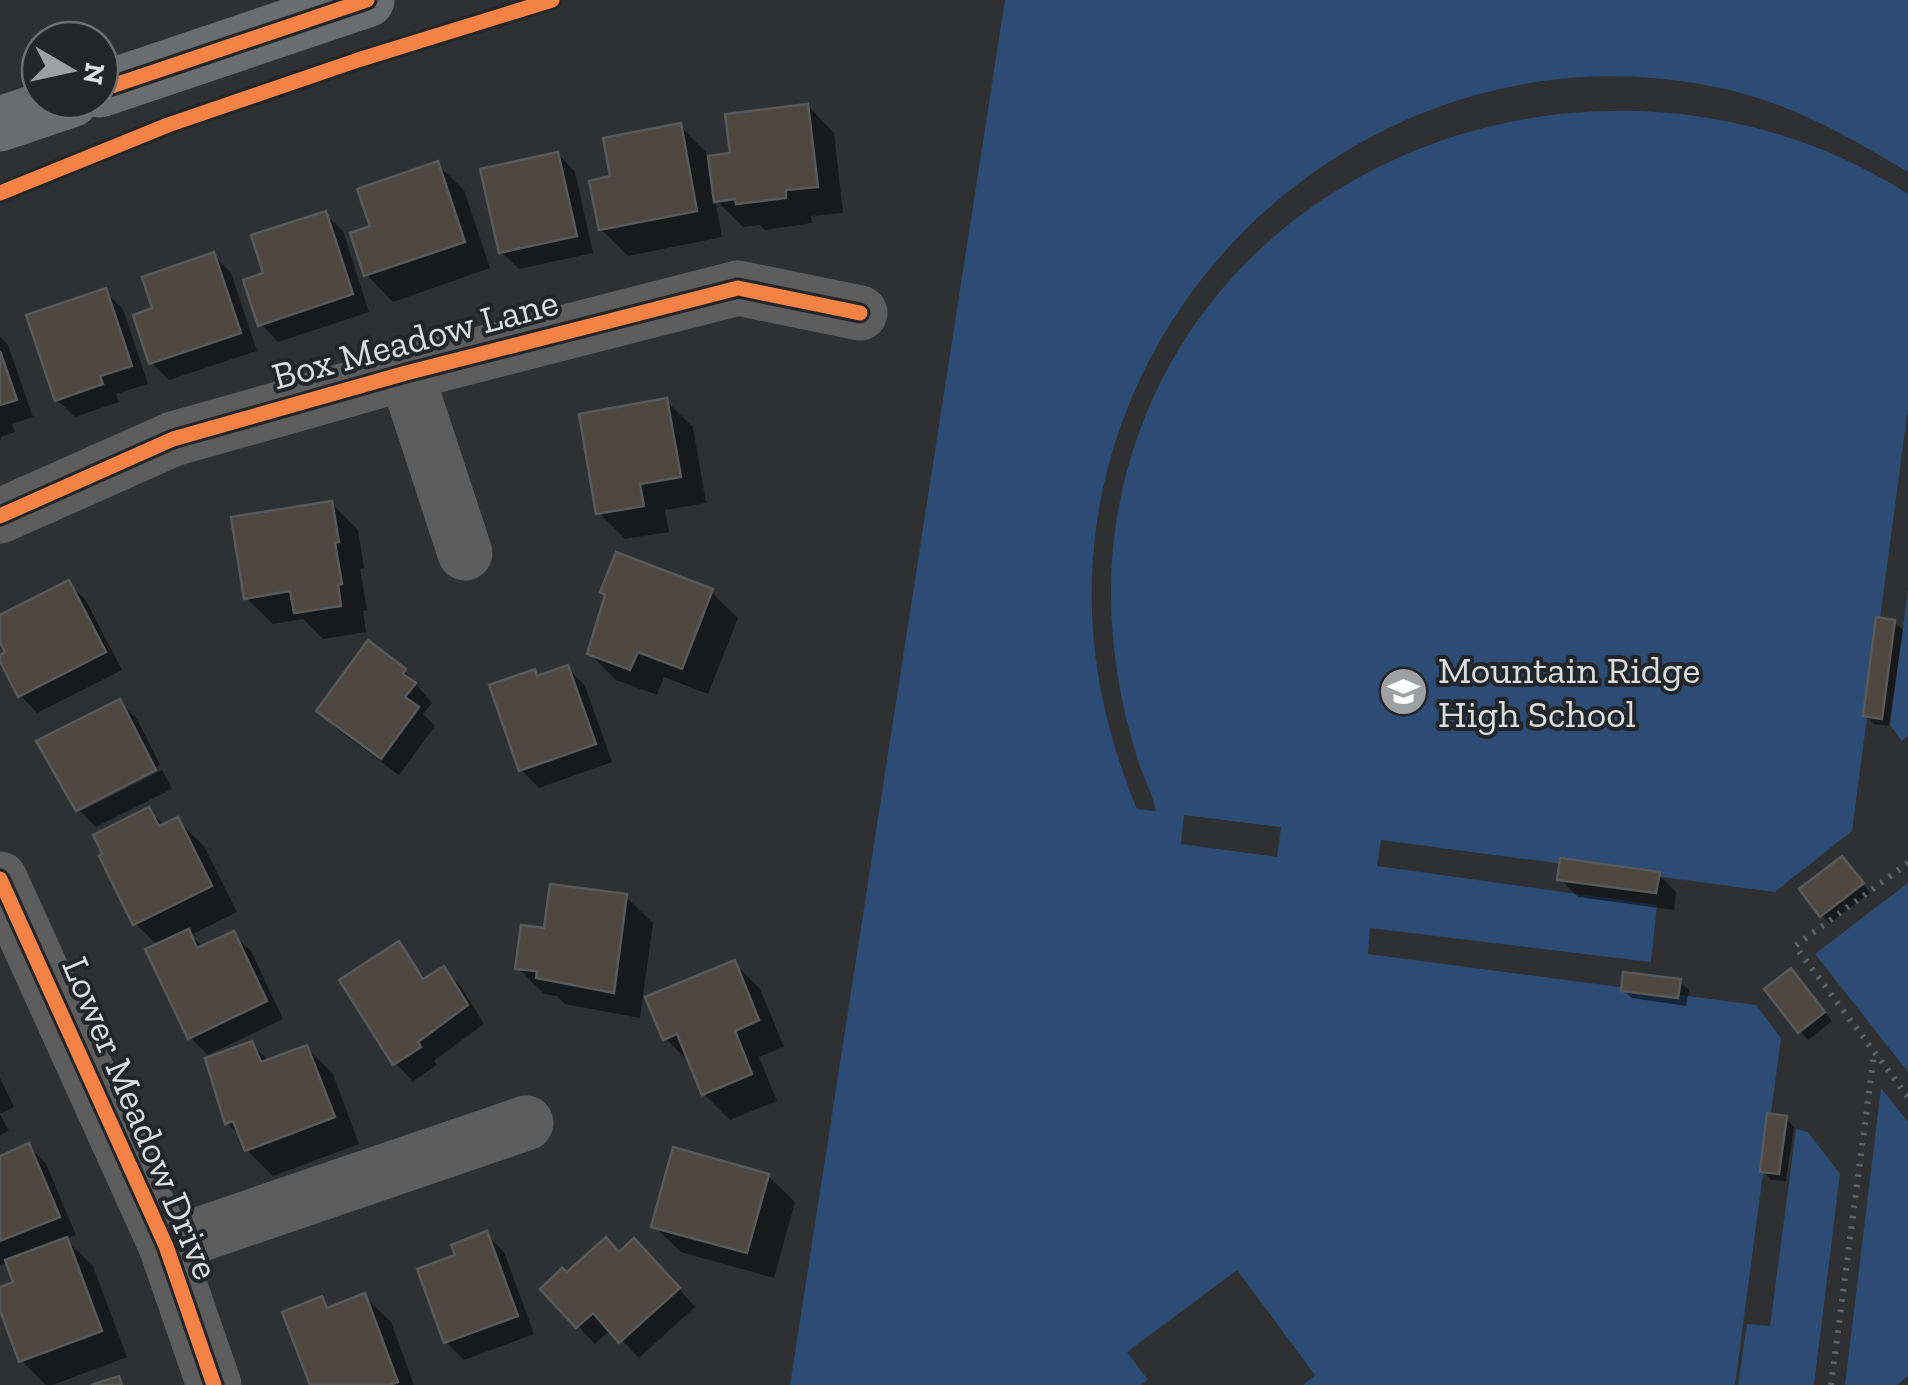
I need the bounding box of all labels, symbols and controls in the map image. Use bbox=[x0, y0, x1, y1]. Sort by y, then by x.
north arrow bbox=[20, 20, 120, 120]
text: N bbox=[76, 61, 112, 87]
street label: Box Meadow Lane bbox=[267, 279, 563, 399]
place label: Mountain Ridge High School bbox=[1438, 647, 1700, 737]
school or university icon: Mountain Ridge High School bbox=[1377, 666, 1429, 718]
street label: Lower Meadow Drive bbox=[52, 950, 230, 1286]

